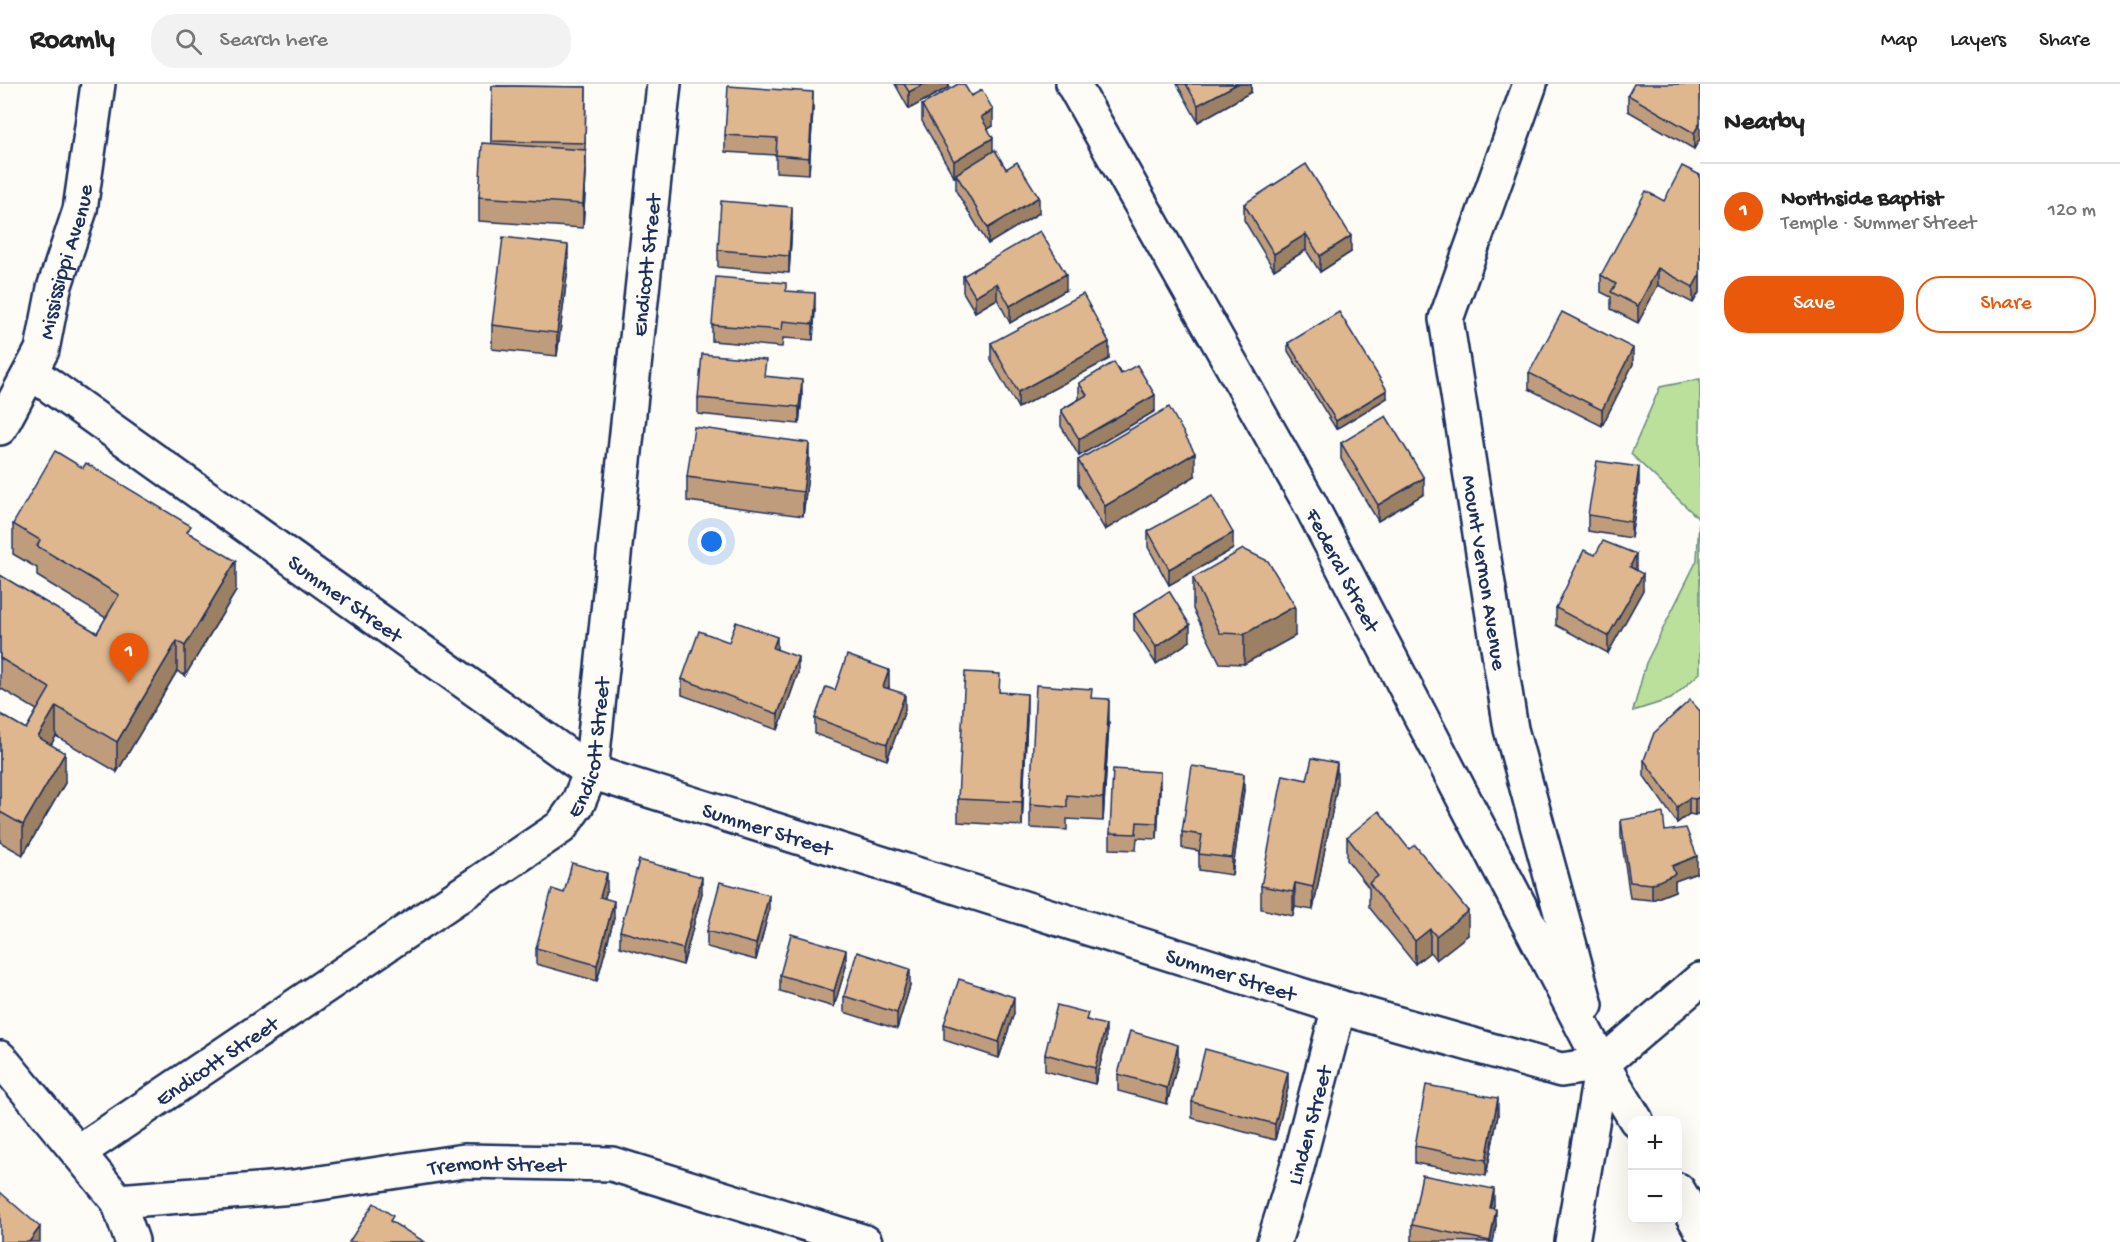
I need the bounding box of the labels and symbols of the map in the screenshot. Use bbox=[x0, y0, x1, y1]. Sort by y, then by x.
street label: Mississippi Avenue bbox=[35, 182, 101, 342]
street label: Endicott Street bbox=[628, 191, 669, 338]
street label: Mount Vernon Avenue bbox=[1454, 474, 1511, 673]
street label: Federal Street bbox=[1297, 504, 1384, 639]
your location bbox=[697, 527, 726, 556]
street label: Summer Street bbox=[281, 551, 408, 651]
pin: 1 bbox=[110, 634, 148, 683]
street label: Endicott Street bbox=[563, 675, 618, 824]
street label: Summer Street bbox=[698, 799, 837, 865]
street label: Summer Street bbox=[1162, 944, 1300, 1010]
street label: Endicott Street bbox=[152, 1011, 286, 1114]
street label: Linden Street bbox=[1283, 1062, 1341, 1189]
street label: Tremont Street bbox=[425, 1151, 568, 1184]

